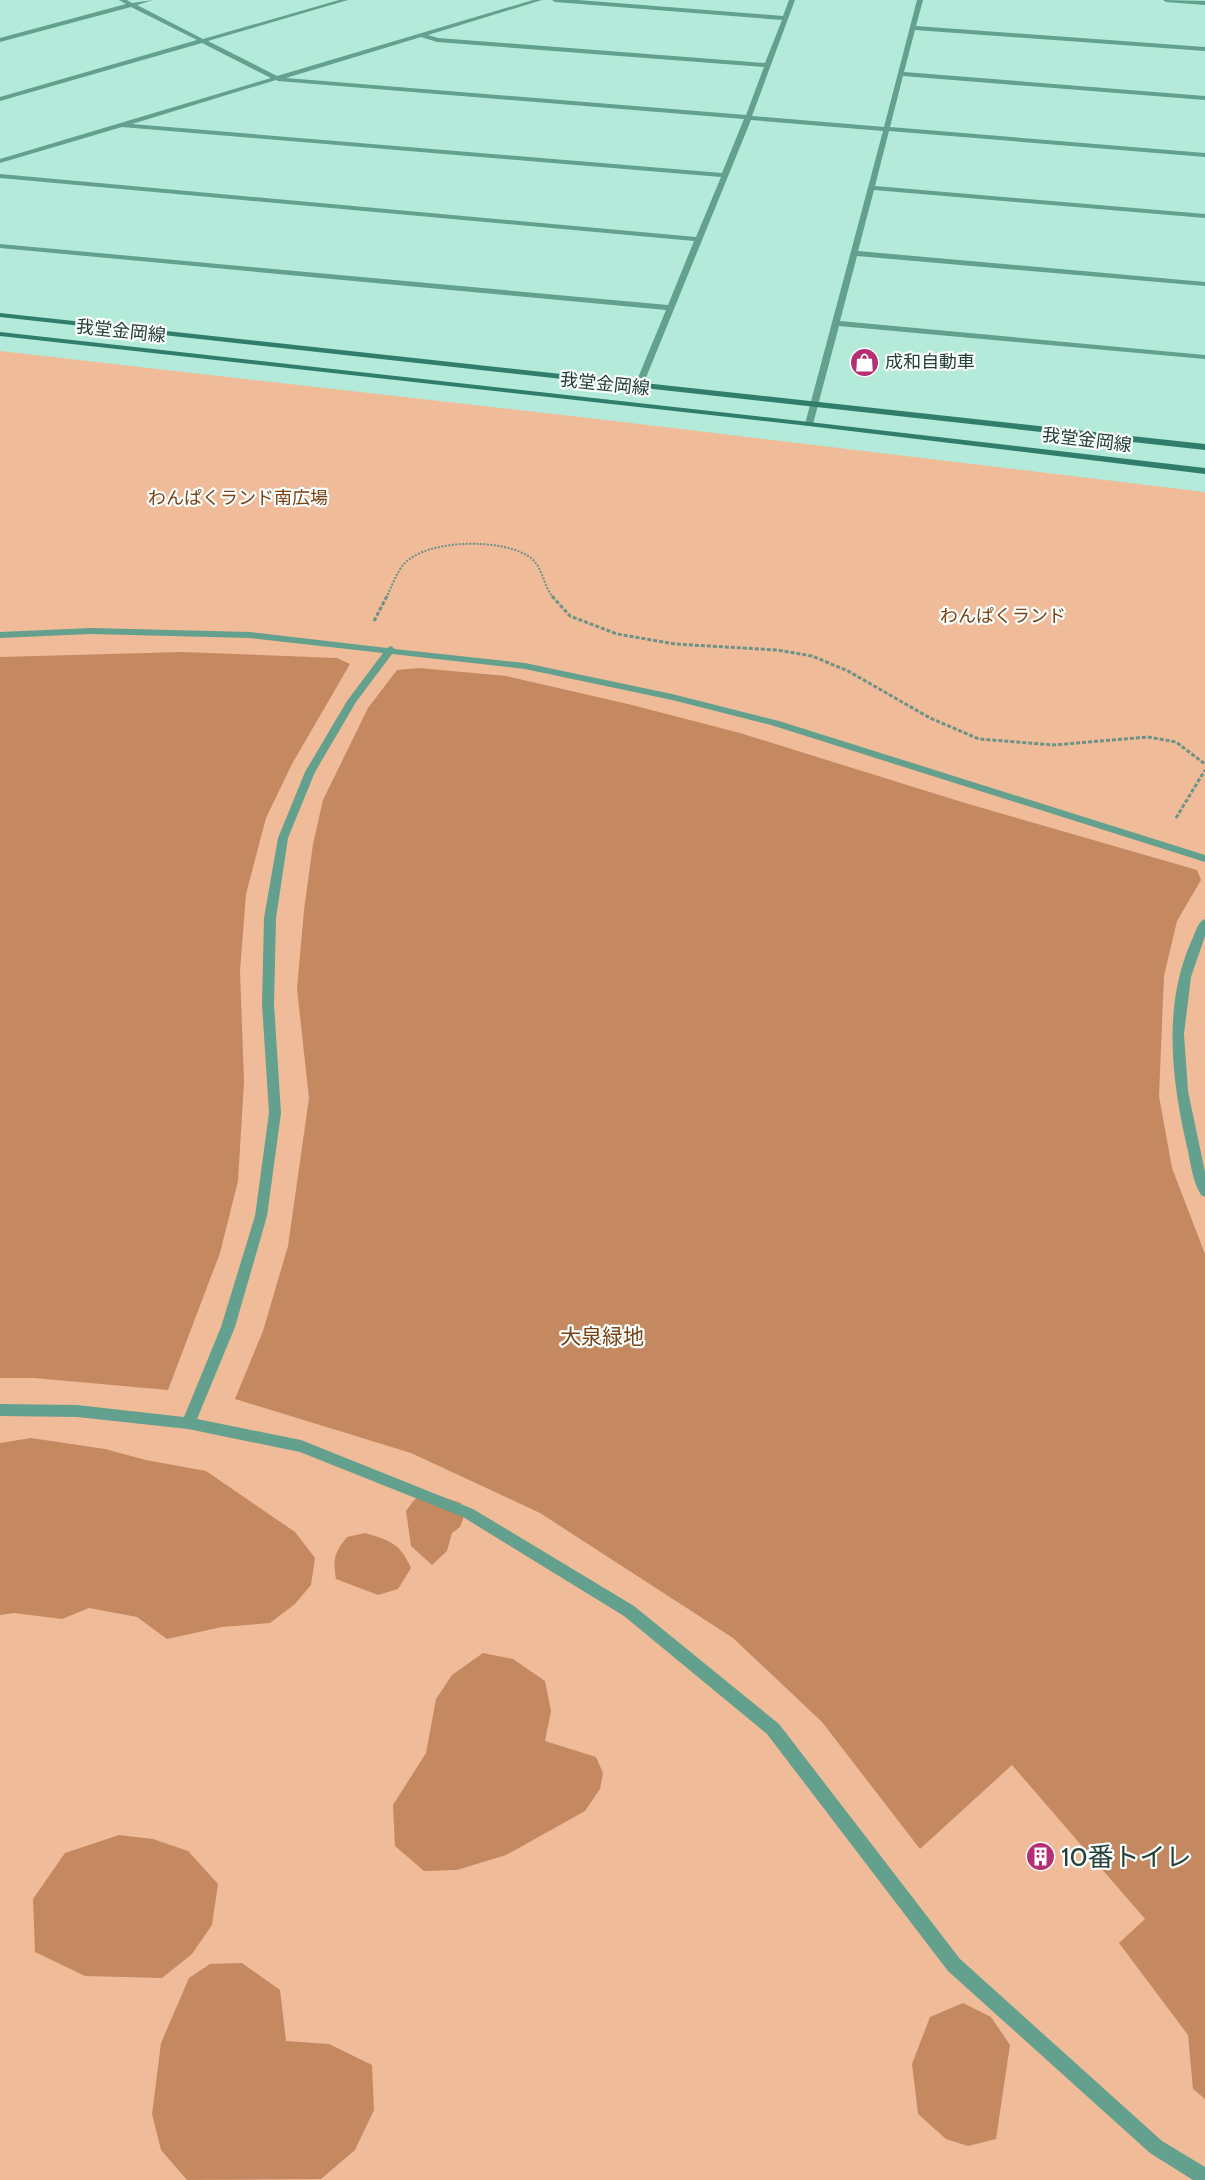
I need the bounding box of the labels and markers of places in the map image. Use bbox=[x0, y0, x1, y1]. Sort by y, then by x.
shop icon: 成和自動車 bbox=[848, 346, 880, 378]
place label: 成和自動車 bbox=[885, 351, 975, 373]
building icon: 10番トイレ bbox=[1024, 1841, 1056, 1873]
place label: 10番トイレ bbox=[1061, 1841, 1192, 1873]

